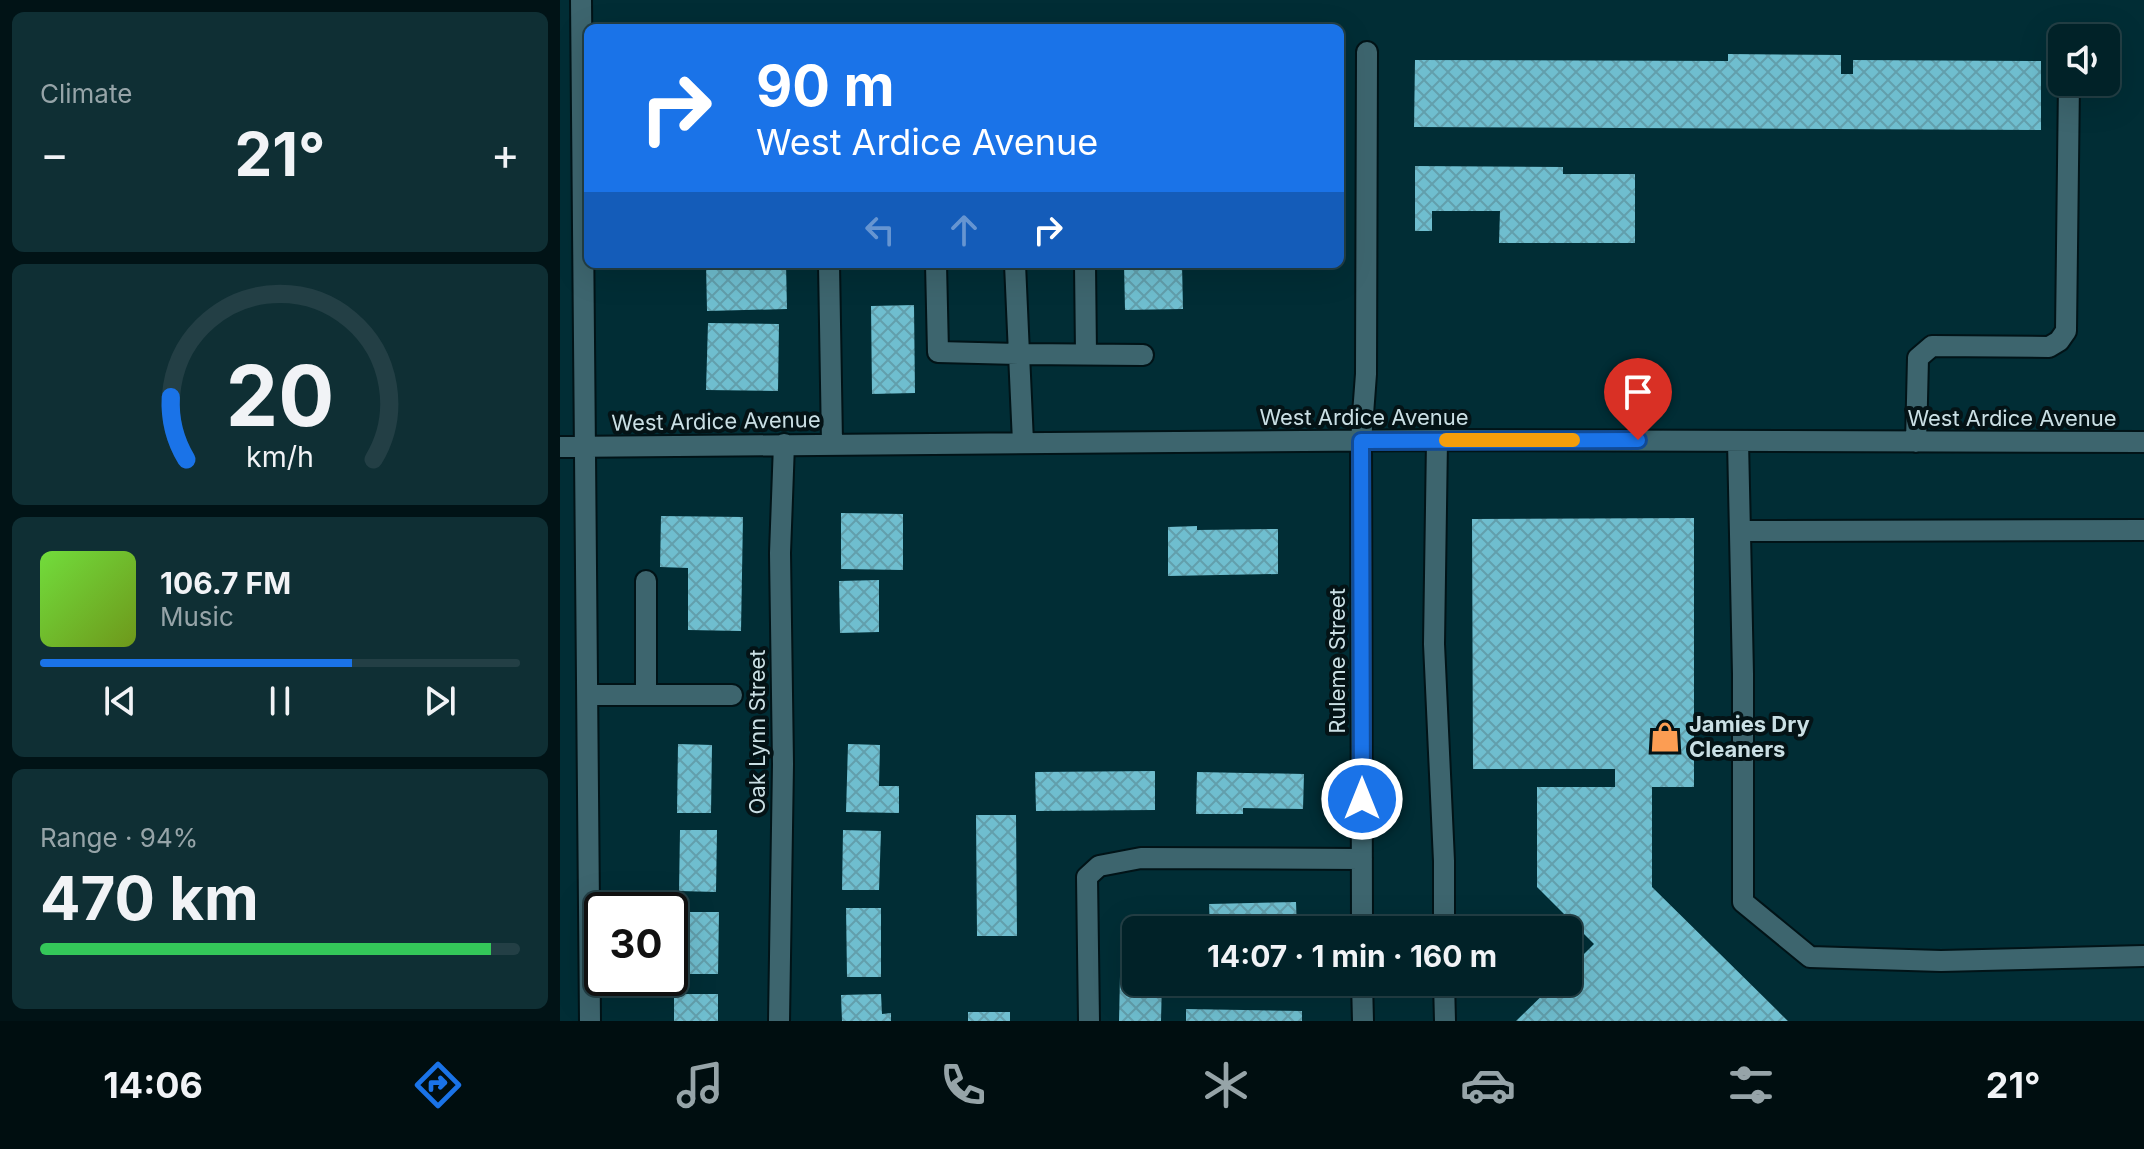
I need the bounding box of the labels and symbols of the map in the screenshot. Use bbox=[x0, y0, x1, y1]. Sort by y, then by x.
pin bbox=[1604, 358, 1672, 440]
street label: West Ardice Avenue bbox=[1259, 404, 1469, 430]
street label: West Ardice Avenue bbox=[1907, 405, 2117, 431]
street label: West Ardice Avenue bbox=[611, 406, 821, 436]
street label: Ruleme Street bbox=[1324, 588, 1350, 734]
street label: Oak Lynn Street bbox=[744, 649, 770, 815]
place label: Jamies Dry Cleaners bbox=[1689, 711, 1810, 762]
shop icon: Jamies Dry Cleaners bbox=[1648, 720, 1682, 754]
position arrow bbox=[1320, 757, 1404, 841]
speed limit sign: 30 bbox=[584, 892, 688, 996]

